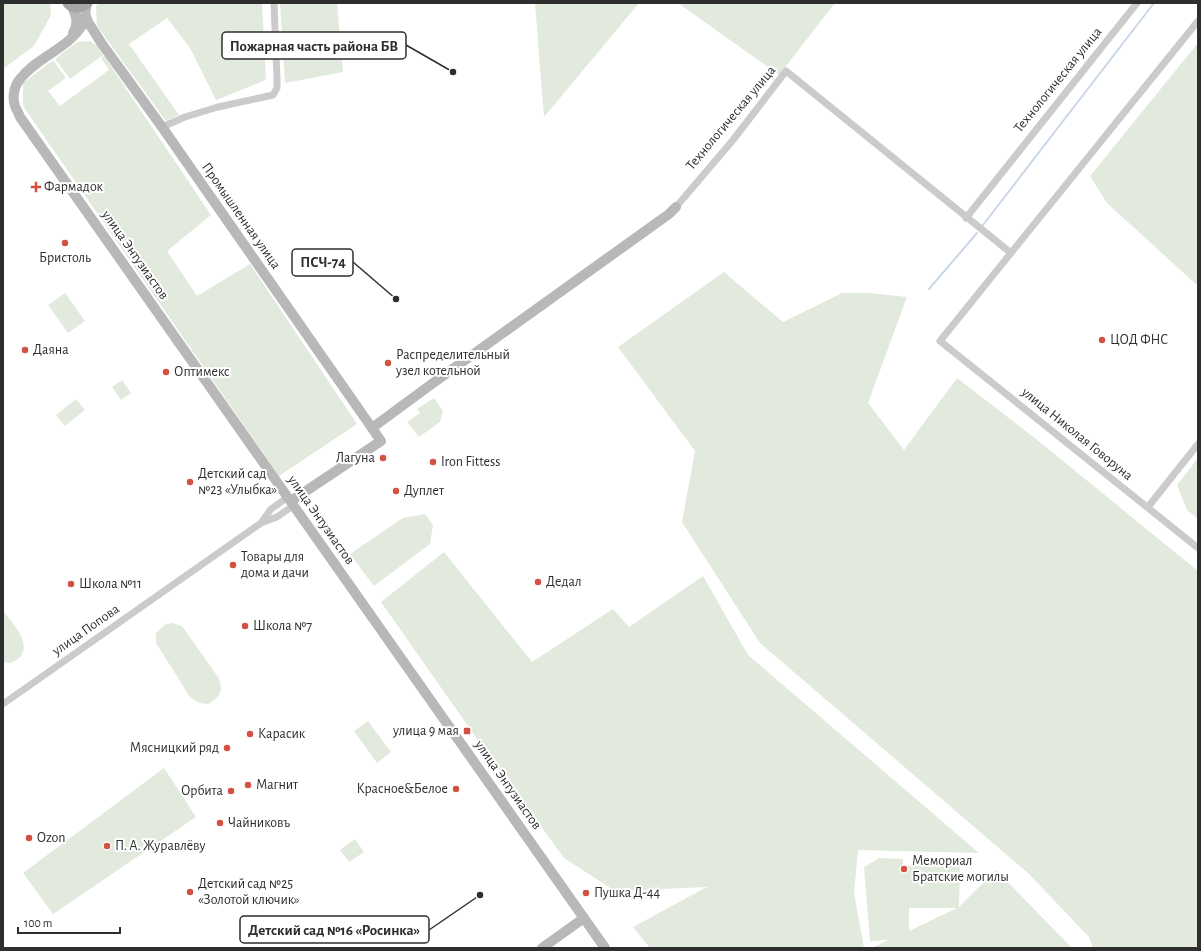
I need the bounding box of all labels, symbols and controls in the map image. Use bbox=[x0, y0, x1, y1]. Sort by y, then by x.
street label: Технологическая улица bbox=[1011, 24, 1105, 135]
callout: Пожарная часть района БВ bbox=[222, 32, 406, 59]
text: Пожарная часть района БВ bbox=[230, 39, 398, 54]
street label: Технологическая улица bbox=[684, 63, 779, 173]
street label: Промышленная улица bbox=[199, 160, 283, 272]
place label: Фармадок bbox=[44, 180, 104, 194]
marker: Фармадок bbox=[31, 182, 41, 192]
street label: улица Энтузиастов bbox=[99, 207, 171, 302]
marker: Бристоль bbox=[60, 238, 70, 248]
callout: ПСЧ-74 bbox=[292, 249, 353, 276]
place label: Бристоль bbox=[39, 251, 91, 265]
text: ПСЧ-74 bbox=[300, 255, 346, 270]
place label: ЦОД ФНС bbox=[1110, 333, 1168, 347]
marker: ЦОД ФНС bbox=[1097, 335, 1107, 345]
place label: Даяна bbox=[33, 343, 69, 357]
marker: Даяна bbox=[20, 345, 30, 355]
place label: Распределительный узел котельной bbox=[395, 348, 510, 378]
marker: Распределительный узел котельной bbox=[383, 358, 393, 368]
place label: Оптимекс bbox=[174, 365, 230, 379]
marker: Оптимекс bbox=[161, 367, 171, 377]
street label: улица Николая Говоруна bbox=[1018, 384, 1136, 483]
place label: Лагуна bbox=[336, 451, 376, 465]
marker: Лагуна bbox=[378, 453, 388, 463]
place label: Iron Fittess bbox=[441, 455, 500, 469]
marker: Iron Fittess bbox=[428, 457, 438, 467]
place label: Детский сад №23 «Улыбка» bbox=[198, 467, 277, 497]
street label: улица Энтузиастов bbox=[285, 472, 357, 567]
marker: Детский сад №23 «Улыбка» bbox=[185, 477, 195, 487]
place label: Дуплет bbox=[404, 484, 445, 498]
marker: Дуплет bbox=[391, 486, 401, 496]
place label: Товары для дома и дачи bbox=[241, 550, 309, 580]
marker: Товары для дома и дачи bbox=[228, 560, 238, 570]
place label: Дедал bbox=[546, 575, 582, 589]
place label: Школа №11 bbox=[79, 577, 142, 591]
marker: Дедал bbox=[533, 577, 543, 587]
marker: Школа №11 bbox=[66, 579, 76, 589]
street label: улица Попова bbox=[49, 602, 122, 659]
place label: Школа №7 bbox=[253, 619, 312, 633]
marker: Школа №7 bbox=[240, 621, 250, 631]
place label: улица 9 мая bbox=[392, 724, 459, 738]
marker: улица 9 мая bbox=[462, 726, 472, 736]
place label: Карасик bbox=[258, 727, 306, 741]
marker: Карасик bbox=[245, 729, 255, 739]
street label: улица Энтузиастов bbox=[472, 737, 544, 832]
place label: Мясницкий ряд bbox=[130, 741, 219, 755]
marker: Мясницкий ряд bbox=[222, 743, 232, 753]
place label: Магнит bbox=[256, 778, 299, 792]
marker: Магнит bbox=[243, 780, 253, 790]
place label: Красное&Белое bbox=[356, 782, 448, 796]
place label: Орбита bbox=[181, 784, 224, 798]
marker: Красное&Белое bbox=[451, 784, 461, 794]
marker: Орбита bbox=[226, 786, 236, 796]
place label: Чайниковъ bbox=[228, 816, 290, 830]
marker: Чайниковъ bbox=[215, 818, 225, 828]
place label: Ozon bbox=[37, 831, 65, 845]
marker: Ozon bbox=[24, 833, 34, 843]
place label: П. А. Журавлёву bbox=[115, 839, 206, 853]
marker: П. А. Журавлёву bbox=[102, 841, 112, 851]
place label: Мемориал Братские могилы bbox=[912, 854, 1009, 884]
marker: Мемориал Братские могилы bbox=[899, 864, 909, 874]
place label: Детский сад №25 «Золотой ключик» bbox=[198, 877, 300, 907]
place label: Пушка Д-44 bbox=[594, 886, 661, 900]
marker: Детский сад №25 «Золотой ключик» bbox=[185, 887, 195, 897]
marker: Пушка Д-44 bbox=[581, 888, 591, 898]
scale bar bbox=[18, 909, 120, 935]
callout: Детский сад №16 «Росинка» bbox=[240, 916, 429, 943]
text: 100 m bbox=[24, 917, 52, 929]
text: Детский сад №16 «Росинка» bbox=[248, 923, 420, 938]

